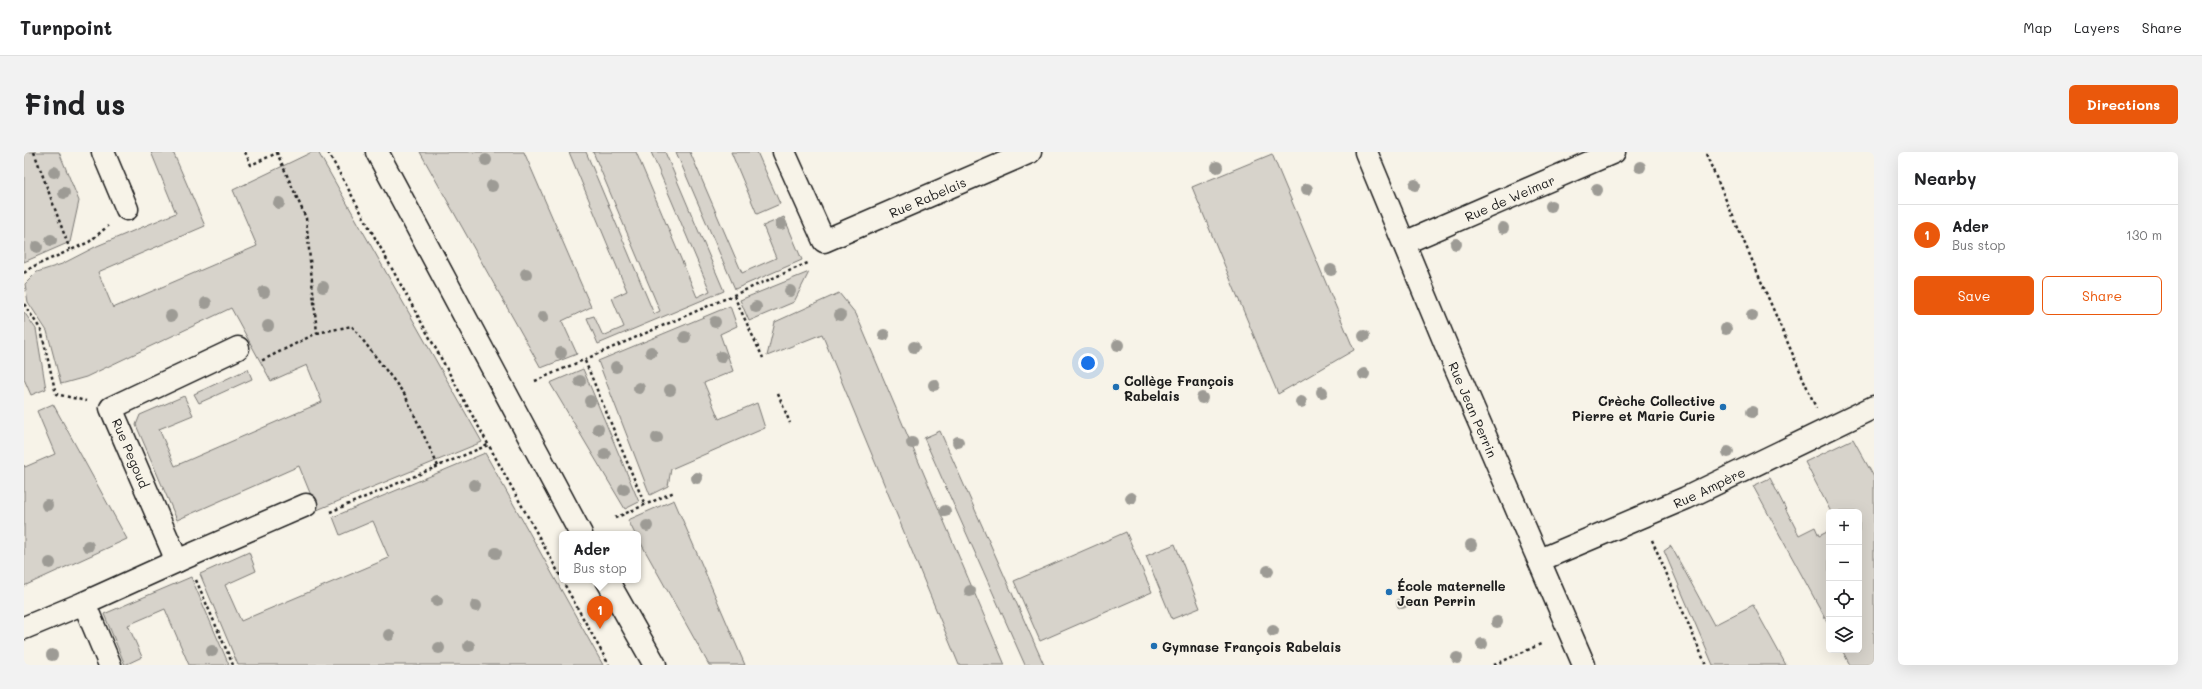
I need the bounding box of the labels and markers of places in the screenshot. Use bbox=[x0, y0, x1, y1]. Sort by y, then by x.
place label: Collège François Rabelais bbox=[1124, 372, 1234, 404]
marker: Collège François Rabelais bbox=[1111, 382, 1121, 392]
place label: Crèche Collective Pierre et Marie Curie bbox=[1572, 392, 1715, 424]
marker: Crèche Collective Pierre et Marie Curie bbox=[1718, 402, 1728, 412]
place label: École maternelle Jean Perrin bbox=[1397, 577, 1506, 609]
marker: École maternelle Jean Perrin bbox=[1384, 587, 1394, 597]
pin: 1 bbox=[587, 596, 613, 629]
place label: Gymnase François Rabelais bbox=[1162, 638, 1341, 656]
marker: Gymnase François Rabelais bbox=[1149, 641, 1159, 651]

